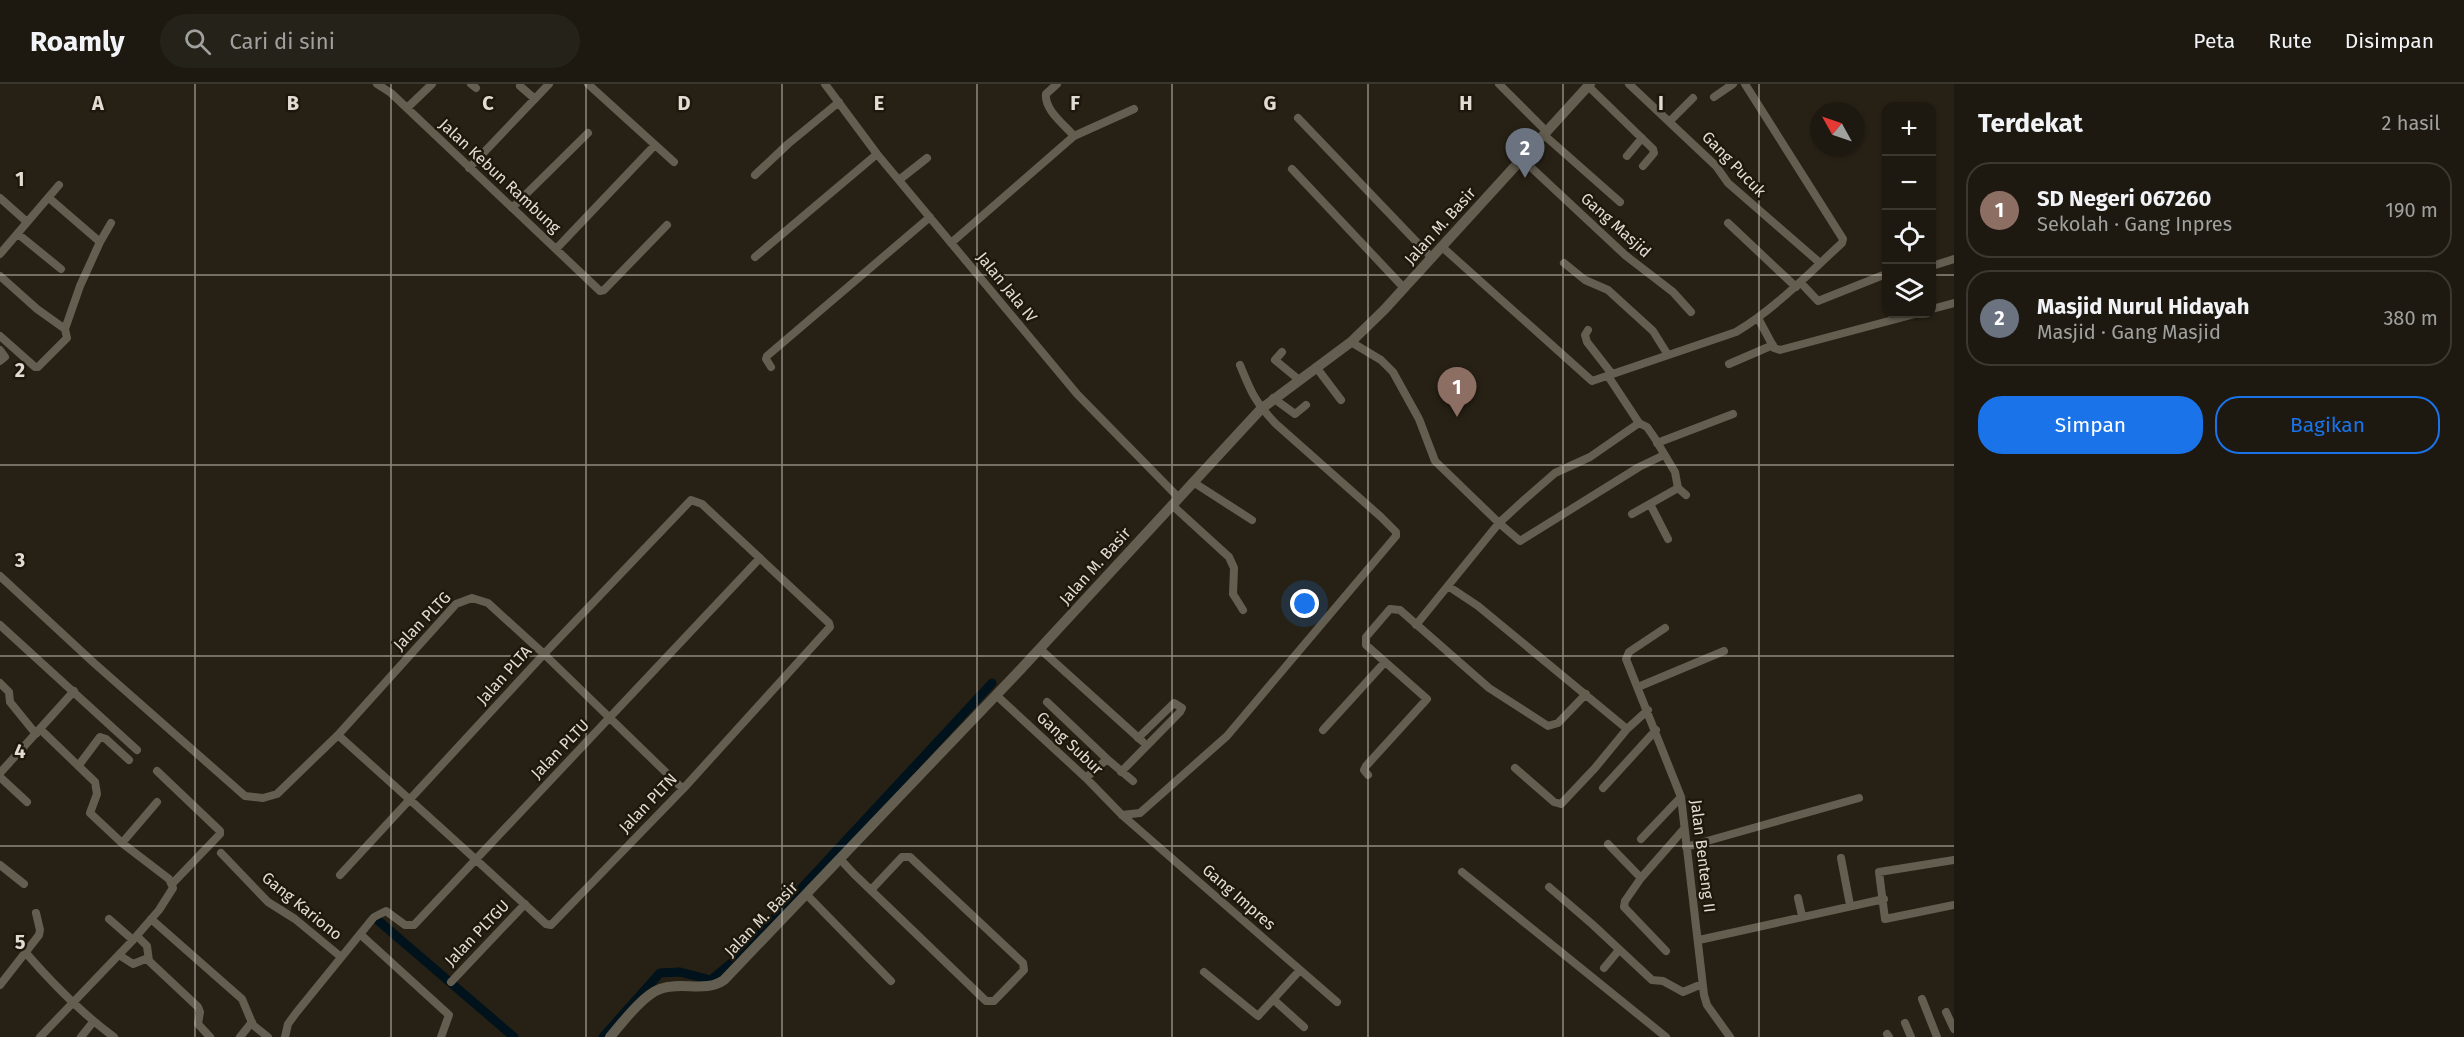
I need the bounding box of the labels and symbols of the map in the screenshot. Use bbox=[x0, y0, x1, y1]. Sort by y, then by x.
text: A bbox=[91, 91, 105, 115]
text: B bbox=[287, 91, 299, 115]
text: C bbox=[482, 91, 494, 115]
text: D bbox=[677, 91, 691, 115]
text: E bbox=[874, 91, 884, 115]
text: F bbox=[1070, 91, 1080, 115]
text: G bbox=[1264, 91, 1276, 115]
text: H bbox=[1459, 91, 1473, 115]
text: I bbox=[1658, 91, 1664, 115]
north arrow bbox=[1810, 102, 1864, 156]
street label: Jalan Kebun Rambung bbox=[435, 115, 565, 238]
street label: Gang Pucuk bbox=[1698, 127, 1771, 201]
pin: 2 bbox=[1506, 128, 1544, 178]
text: 1 bbox=[15, 167, 25, 191]
street label: Jalan M. Basir bbox=[1400, 183, 1480, 269]
street label: Gang Masjid bbox=[1577, 189, 1655, 261]
street label: Jalan Jala IV bbox=[973, 248, 1041, 326]
text: 2 bbox=[15, 358, 25, 382]
pin: 1 bbox=[1438, 368, 1476, 417]
street label: Jalan M. Basir bbox=[1055, 523, 1135, 609]
text: 3 bbox=[14, 548, 25, 572]
street label: Jalan PLTG bbox=[389, 588, 455, 654]
your location bbox=[1290, 589, 1319, 618]
street label: Jalan PLTA bbox=[473, 641, 536, 708]
street label: Gang Subur bbox=[1033, 707, 1108, 779]
street label: Jalan PLTU bbox=[527, 715, 593, 783]
text: 4 bbox=[14, 739, 26, 763]
street label: Jalan PLTN bbox=[615, 769, 681, 837]
street label: Jalan Benteng II bbox=[1687, 798, 1719, 914]
street label: Gang Impres bbox=[1199, 860, 1279, 934]
street label: Gang Kariono bbox=[258, 868, 346, 944]
street label: Jalan M. Basir bbox=[720, 877, 802, 961]
street label: Jalan PLTGU bbox=[441, 896, 513, 970]
text: 5 bbox=[15, 930, 26, 954]

